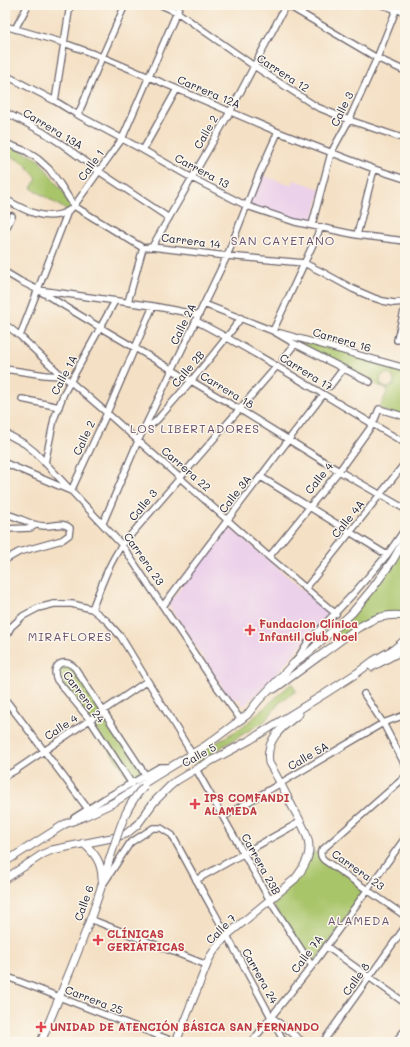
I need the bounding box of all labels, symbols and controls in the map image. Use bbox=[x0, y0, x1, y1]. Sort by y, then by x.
street label: Carrera 12 bbox=[254, 50, 312, 95]
street label: Carrera 12A bbox=[175, 72, 243, 112]
street label: Calle 3 bbox=[327, 88, 357, 129]
street label: Carrera 13A bbox=[20, 105, 86, 152]
street label: Calle 2 bbox=[190, 112, 221, 151]
street label: Calle 1 bbox=[74, 146, 107, 183]
street label: Carrera 13 bbox=[172, 150, 233, 191]
street label: Carrera 14 bbox=[160, 229, 222, 252]
district label: SAN CAYETANO bbox=[231, 232, 335, 248]
street label: Calle 2A bbox=[166, 301, 199, 347]
street label: Carrera 16 bbox=[311, 324, 373, 355]
street label: Calle 2B bbox=[168, 347, 207, 390]
street label: Carrera 17 bbox=[277, 349, 335, 394]
street label: Calle 1A bbox=[47, 352, 80, 397]
street label: Carrera 18 bbox=[198, 368, 257, 412]
street label: Calle 2 bbox=[69, 418, 98, 458]
district label: LOS LIBERTADORES bbox=[130, 420, 260, 436]
street label: Carrera 22 bbox=[158, 443, 214, 494]
street label: Calle 4 bbox=[301, 458, 336, 497]
street label: Calle 3A bbox=[215, 471, 254, 516]
street label: Calle 3 bbox=[125, 485, 161, 524]
street label: Calle 4A bbox=[328, 497, 367, 541]
street label: Carrera 23 bbox=[121, 529, 168, 588]
place label: Fundacion Clínica Infantil Club Noel bbox=[259, 616, 358, 644]
marker: Fundacion Clínica Infantil Club Noel bbox=[244, 624, 256, 636]
district label: MIRAFLORES bbox=[28, 628, 112, 644]
street label: Carrera 24 bbox=[60, 668, 109, 726]
street label: Calle 4 bbox=[41, 710, 81, 743]
street label: Calle 5A bbox=[285, 738, 331, 773]
street label: Calle 5 bbox=[179, 739, 219, 770]
place label: IPS COMFANDI ALAMEDA bbox=[204, 790, 290, 818]
marker: IPS COMFANDI ALAMEDA bbox=[189, 798, 201, 810]
street label: Carrera 23B bbox=[238, 830, 285, 897]
street label: Carrera 23 bbox=[329, 846, 388, 894]
street label: Calle 6 bbox=[70, 883, 97, 923]
street label: Calle 7 bbox=[202, 910, 239, 947]
district label: ALAMEDA bbox=[328, 912, 390, 928]
place label: CLÍNICAS GERIÁTRICAS bbox=[107, 926, 185, 954]
street label: Calle 7A bbox=[287, 931, 326, 976]
marker: CLÍNICAS GERIÁTRICAS bbox=[92, 934, 104, 946]
street label: Carrera 24 bbox=[239, 945, 282, 1007]
street label: Calle 8 bbox=[339, 959, 373, 998]
street label: Carrera 25 bbox=[63, 982, 125, 1017]
place label: UNIDAD DE ATENCIÓN BÁSICA SAN FERNANDO bbox=[50, 1019, 319, 1034]
marker: UNIDAD DE ATENCIÓN BÁSICA SAN FERNANDO bbox=[35, 1021, 47, 1033]

